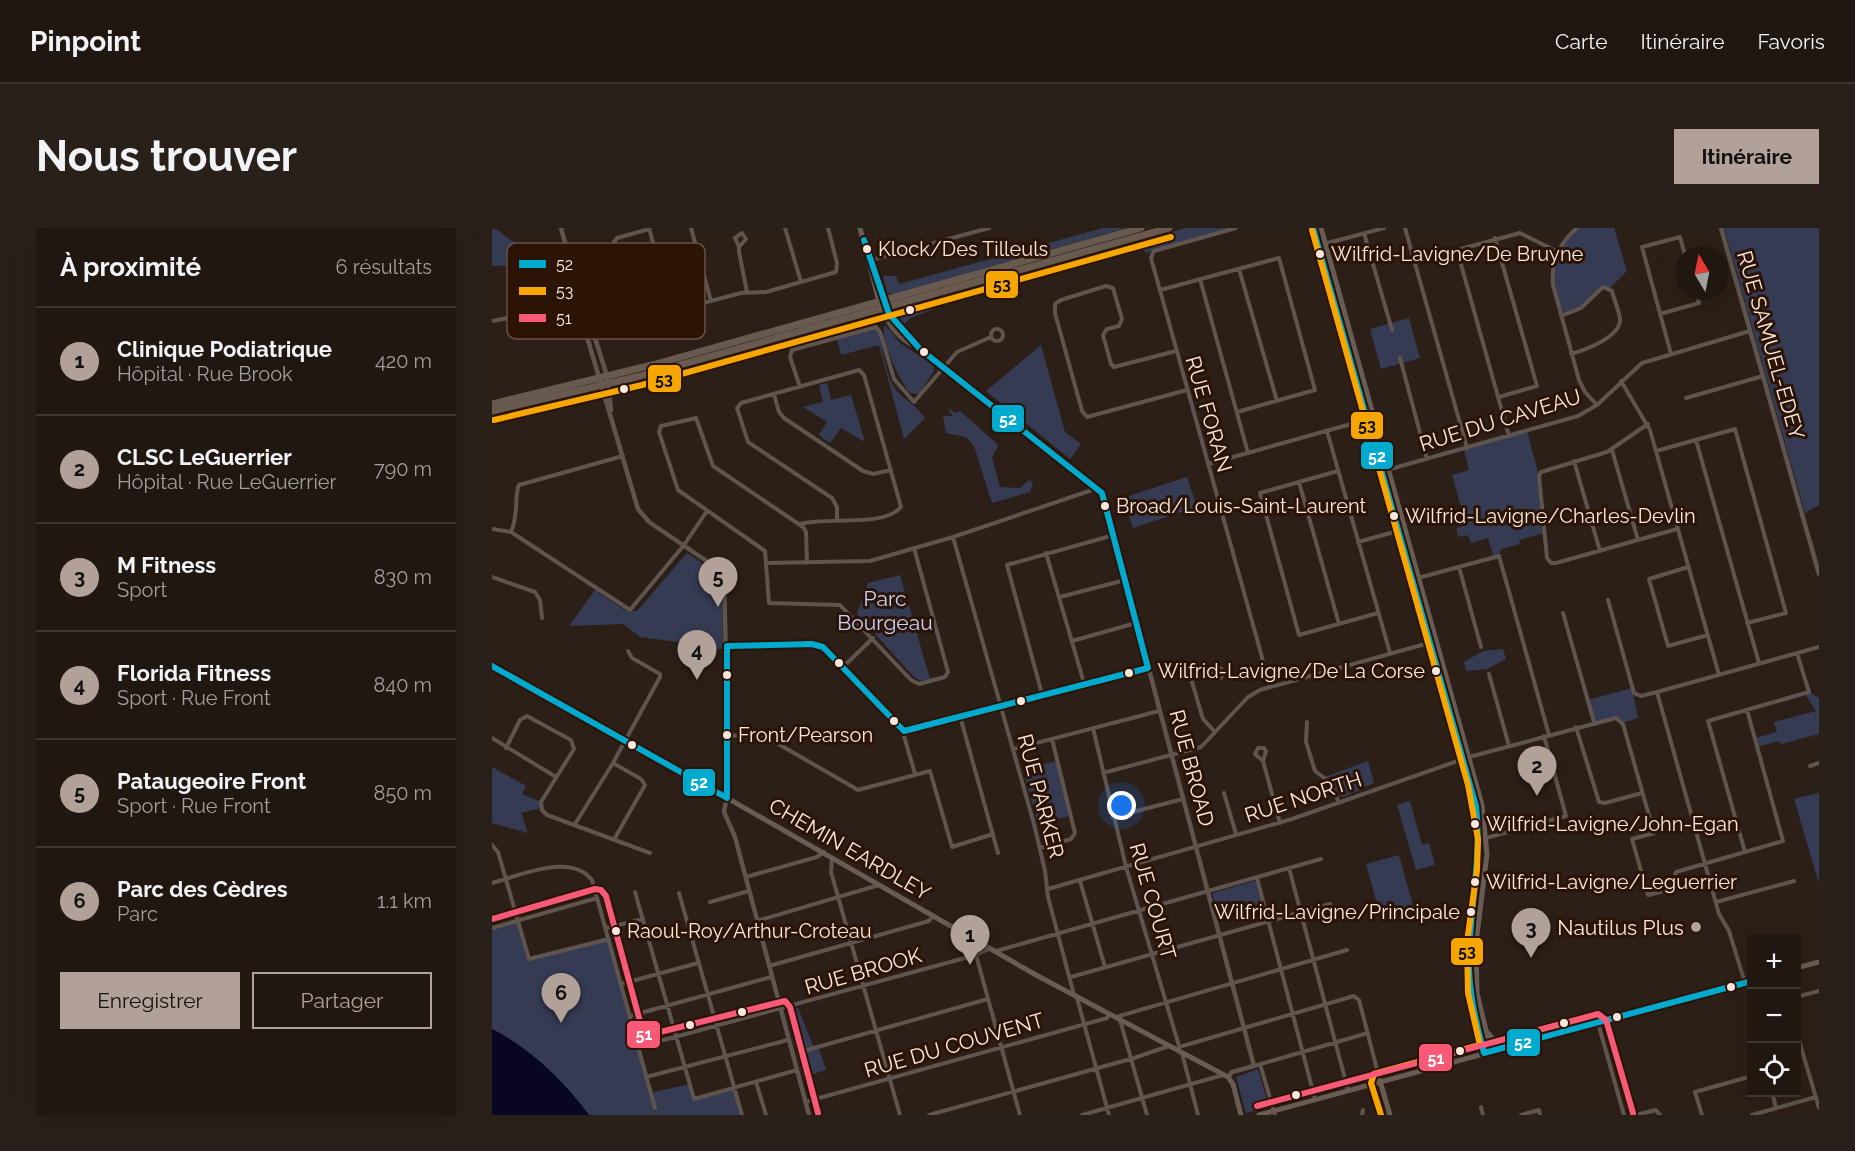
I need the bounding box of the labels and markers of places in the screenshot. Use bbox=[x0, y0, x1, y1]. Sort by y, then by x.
place label: Klock/Des Tilleuls bbox=[878, 237, 1048, 261]
place label: Wilfrid-Lavigne/De Bruyne bbox=[1331, 242, 1584, 266]
marker: Klock/Des Tilleuls bbox=[861, 243, 873, 255]
marker: Wilfrid-Lavigne/De Bruyne bbox=[1314, 248, 1326, 260]
unlabelled marker bbox=[904, 304, 916, 316]
unlabelled marker bbox=[918, 346, 930, 358]
unlabelled marker bbox=[618, 383, 630, 395]
place label: Broad/Louis-Saint-Laurent bbox=[1116, 494, 1366, 518]
marker: Broad/Louis-Saint-Laurent bbox=[1099, 500, 1111, 512]
place label: Wilfrid-Lavigne/Charles-Devlin bbox=[1405, 504, 1696, 528]
marker: Wilfrid-Lavigne/Charles-Devlin bbox=[1388, 510, 1400, 522]
pin: 5 bbox=[698, 558, 738, 607]
pin: 4 bbox=[678, 630, 716, 680]
unlabelled marker bbox=[833, 657, 845, 669]
place label: Wilfrid-Lavigne/De La Corse bbox=[1157, 659, 1425, 683]
marker: Wilfrid-Lavigne/De La Corse bbox=[1430, 665, 1442, 677]
unlabelled marker bbox=[1123, 667, 1135, 679]
unlabelled marker bbox=[721, 669, 733, 681]
unlabelled marker bbox=[1015, 695, 1027, 707]
unlabelled marker bbox=[888, 715, 900, 727]
place label: Front/Pearson bbox=[738, 723, 873, 747]
marker: Front/Pearson bbox=[721, 729, 733, 741]
unlabelled marker bbox=[626, 739, 638, 751]
pin: 2 bbox=[1518, 746, 1556, 796]
place label: Wilfrid-Lavigne/John-Egan bbox=[1486, 812, 1739, 836]
marker: Wilfrid-Lavigne/John-Egan bbox=[1469, 818, 1481, 830]
place label: Wilfrid-Lavigne/Leguerrier bbox=[1486, 870, 1737, 894]
marker: Wilfrid-Lavigne/Leguerrier bbox=[1469, 876, 1481, 888]
place label: Wilfrid-Lavigne/Principale bbox=[1214, 900, 1460, 924]
marker: Wilfrid-Lavigne/Principale bbox=[1465, 906, 1477, 918]
pin: 3 bbox=[1512, 908, 1550, 958]
place label: Nautilus Plus bbox=[1557, 915, 1684, 940]
pin: 1 bbox=[950, 916, 990, 965]
place label: Raoul-Roy/Arthur-Croteau bbox=[627, 919, 872, 943]
marker: Nautilus Plus bbox=[1689, 920, 1703, 934]
marker: Raoul-Roy/Arthur-Croteau bbox=[610, 925, 622, 937]
pin: 6 bbox=[542, 974, 580, 1023]
unlabelled marker bbox=[1725, 981, 1737, 993]
unlabelled marker bbox=[736, 1006, 748, 1018]
unlabelled marker bbox=[1611, 1011, 1623, 1023]
unlabelled marker bbox=[1558, 1017, 1570, 1029]
unlabelled marker bbox=[684, 1019, 696, 1031]
unlabelled marker bbox=[1454, 1045, 1466, 1057]
unlabelled marker bbox=[1290, 1089, 1302, 1101]

